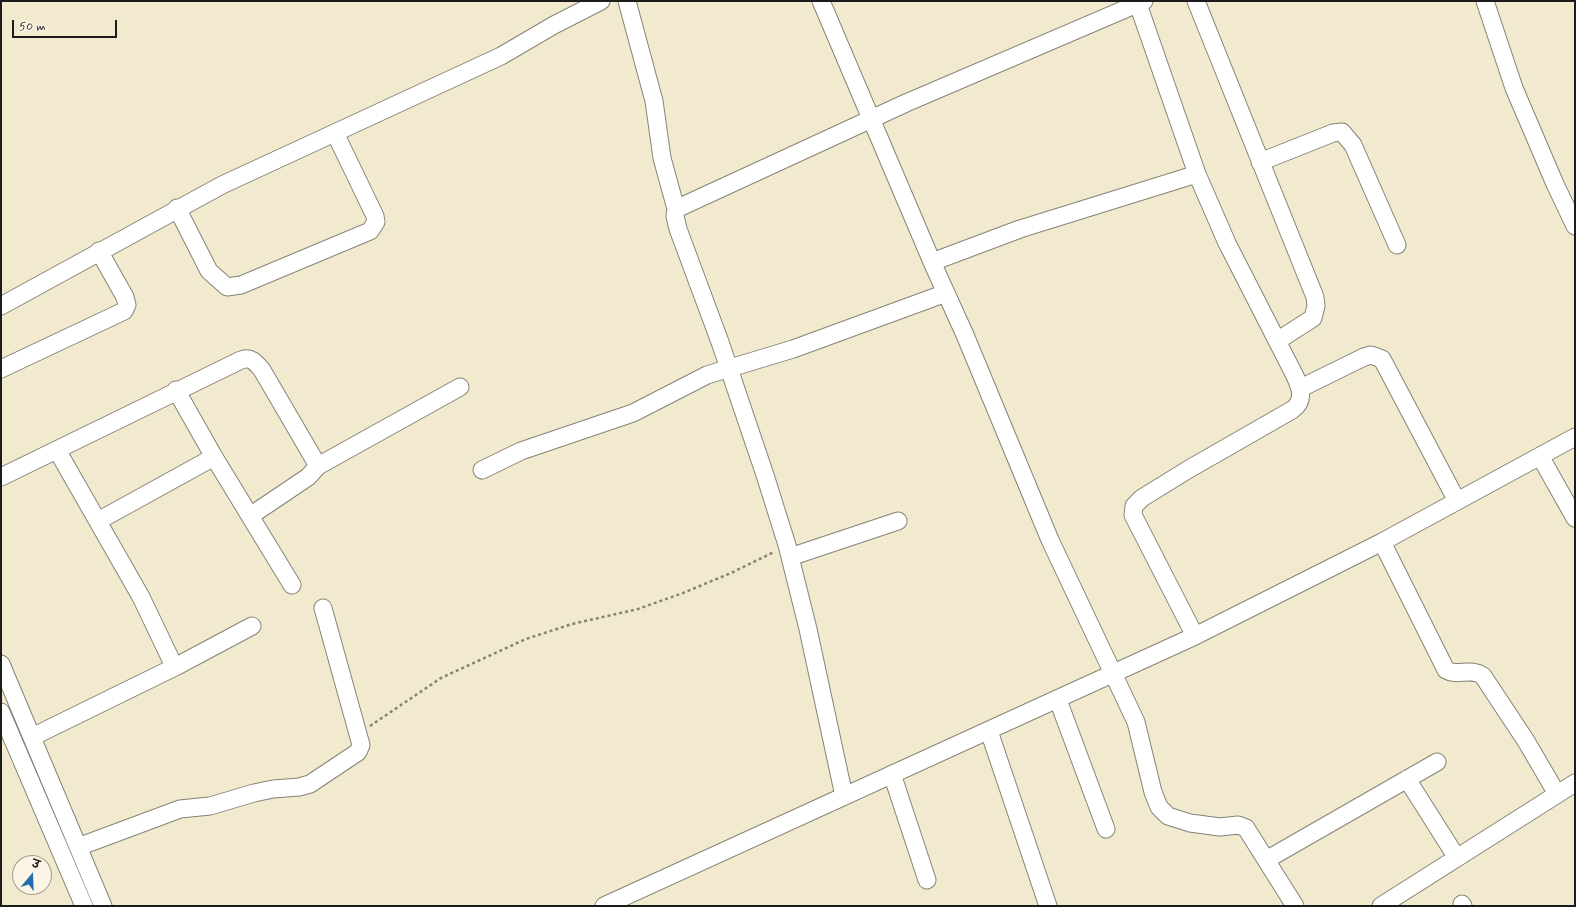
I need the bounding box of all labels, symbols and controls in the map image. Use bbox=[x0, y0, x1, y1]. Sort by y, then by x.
scale bar bbox=[14, 12, 119, 38]
text: 50 m bbox=[19, 19, 46, 35]
north arrow bbox=[12, 855, 52, 895]
text: उ bbox=[30, 857, 41, 872]

